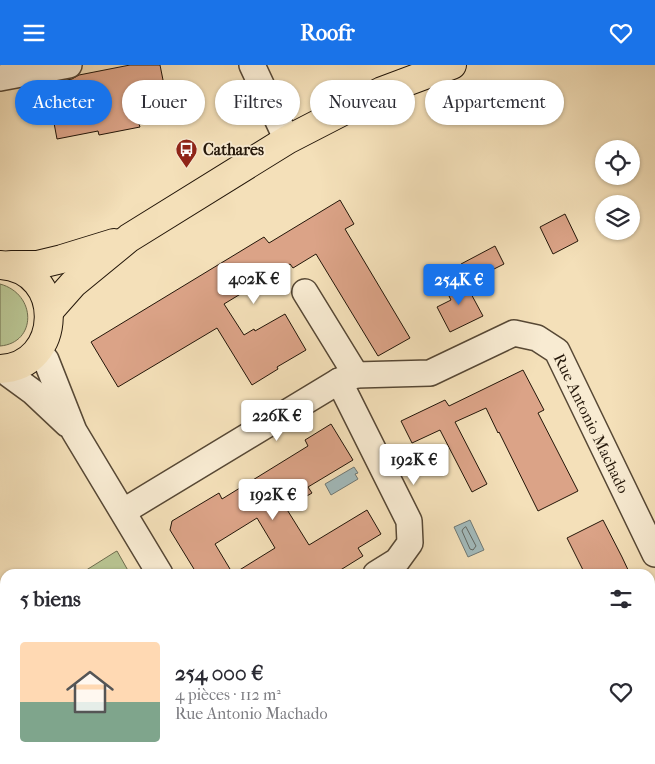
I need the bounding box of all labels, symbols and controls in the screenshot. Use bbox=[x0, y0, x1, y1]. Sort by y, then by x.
icon: menu bbox=[20, 19, 48, 47]
icon: heart bbox=[607, 19, 635, 47]
text: Roofr bbox=[300, 20, 355, 46]
chip: Acheter bbox=[15, 80, 112, 125]
chip: Louer bbox=[122, 80, 205, 125]
chip: Filtres bbox=[215, 80, 300, 125]
chip: Nouveau bbox=[310, 80, 415, 125]
chip: Appartement bbox=[425, 80, 564, 125]
bus stop icon: Cathares bbox=[175, 137, 199, 168]
place label: Cathares bbox=[203, 140, 264, 159]
map controls bbox=[595, 140, 640, 240]
button: locate bbox=[595, 140, 640, 185]
button: layers bbox=[595, 195, 640, 240]
pin: 402K € bbox=[213, 263, 295, 305]
pin: 254K € bbox=[418, 263, 500, 306]
text: 402K € bbox=[228, 269, 280, 288]
text: 254K € bbox=[434, 270, 484, 289]
street label: Rue Antonio Machado bbox=[550, 350, 634, 496]
pin: 226K € bbox=[236, 399, 318, 442]
text: 226K € bbox=[252, 406, 302, 425]
pin: 192K € bbox=[373, 443, 455, 486]
text: 192K € bbox=[391, 450, 437, 469]
pin: 192K € bbox=[232, 479, 314, 521]
text: 192K € bbox=[250, 485, 296, 504]
icon: filters bbox=[607, 585, 635, 613]
text: 5 biens bbox=[20, 587, 81, 611]
text: 254 000 € bbox=[175, 661, 264, 685]
icon: home bbox=[60, 662, 120, 722]
icon: heart bbox=[607, 678, 635, 706]
text: 4 pièces · 112 m² bbox=[175, 685, 281, 704]
text: Rue Antonio Machado bbox=[175, 704, 328, 723]

